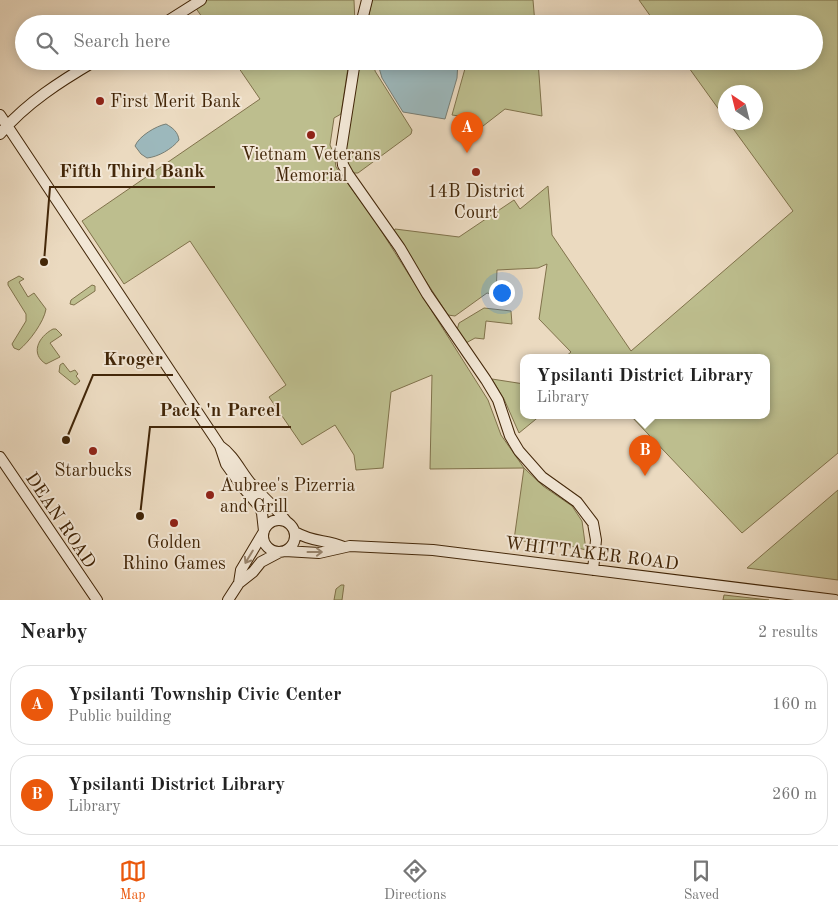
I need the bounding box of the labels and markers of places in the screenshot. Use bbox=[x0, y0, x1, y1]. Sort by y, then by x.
place label: First Merit Bank bbox=[110, 93, 241, 111]
marker: First Merit Bank bbox=[94, 95, 106, 107]
pin: A bbox=[451, 112, 483, 153]
marker: Vietnam Veterans Memorial bbox=[305, 129, 317, 141]
place label: Vietnam Veterans Memorial bbox=[241, 146, 381, 185]
callout: Fifth Third Bank bbox=[50, 153, 215, 187]
marker: 14B District Court bbox=[470, 166, 482, 178]
place label: 14B District Court bbox=[427, 183, 525, 222]
callout: Kroger bbox=[93, 341, 173, 375]
callout: Pack 'n Parcel bbox=[150, 393, 291, 427]
pin: B bbox=[629, 435, 661, 476]
marker: Starbucks bbox=[87, 445, 99, 457]
place label: Starbucks bbox=[54, 462, 132, 480]
place label: Aubree's Pizerria and Grill bbox=[220, 477, 356, 516]
marker: Aubree's Pizerria and Grill bbox=[204, 489, 216, 501]
marker: Golden Rhino Games bbox=[168, 517, 180, 529]
place label: Golden Rhino Games bbox=[122, 534, 226, 573]

